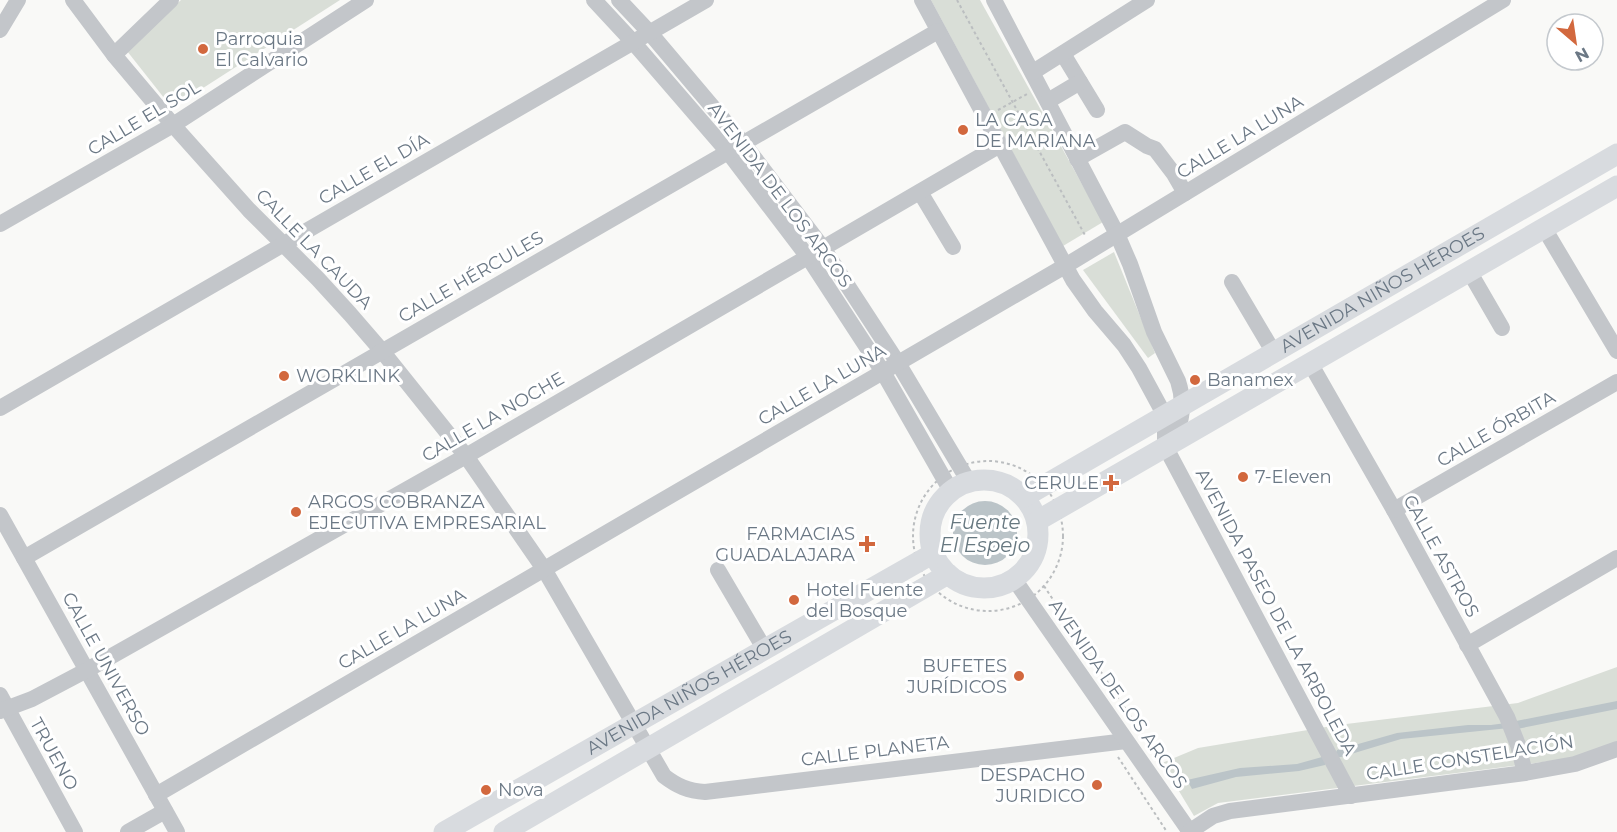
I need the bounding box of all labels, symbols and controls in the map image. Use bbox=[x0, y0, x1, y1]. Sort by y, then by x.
north arrow bbox=[1545, 12, 1605, 72]
place label: Parroquia El Calvario bbox=[215, 28, 308, 71]
marker: Parroquia El Calvario bbox=[196, 42, 210, 56]
text: N bbox=[1572, 43, 1592, 66]
street label: CALLE EL SOL bbox=[84, 76, 205, 160]
street label: CALLE LA LUNA bbox=[1173, 91, 1307, 183]
street label: AVENIDA DE LOS ARCOS bbox=[703, 98, 857, 292]
place label: LA CASA DE MARIANA bbox=[975, 109, 1096, 152]
marker: LA CASA DE MARIANA bbox=[956, 123, 970, 137]
street label: CALLE EL DÍA bbox=[315, 128, 433, 209]
street label: CALLE LA CAUDA bbox=[251, 184, 377, 314]
street label: AVENIDA NIÑOS HÉROES bbox=[1276, 222, 1489, 357]
street label: CALLE HÉRCULES bbox=[395, 227, 547, 327]
street label: CALLE LA LUNA bbox=[754, 340, 890, 430]
place label: WORKLINK bbox=[296, 365, 400, 387]
street label: CALLE LA NOCHE bbox=[418, 367, 568, 467]
marker: WORKLINK bbox=[277, 369, 291, 383]
place label: Banamex bbox=[1207, 369, 1294, 391]
marker: Banamex bbox=[1188, 373, 1202, 387]
street label: CALLE ÓRBITA bbox=[1433, 386, 1559, 472]
street label: AVENIDA PASEO DE LA ARBOLEDA bbox=[1191, 465, 1361, 759]
place label: 7-Eleven bbox=[1255, 466, 1332, 488]
marker: 7-Eleven bbox=[1236, 470, 1250, 484]
place label: CERULE bbox=[1024, 472, 1099, 494]
marker: CERULE bbox=[1104, 476, 1118, 490]
place label: ARGOS COBRANZA EJECUTIVA EMPRESARIAL bbox=[308, 491, 546, 534]
street label: CALLE ASTROS bbox=[1398, 491, 1484, 621]
marker: ARGOS COBRANZA EJECUTIVA EMPRESARIAL bbox=[289, 505, 303, 519]
water label: Fuente El Espejo bbox=[940, 510, 1030, 557]
place label: FARMACIAS GUADALAJARA bbox=[715, 523, 855, 566]
marker: FARMACIAS GUADALAJARA bbox=[860, 537, 874, 551]
place label: Hotel Fuente del Bosque bbox=[806, 579, 923, 622]
street label: CALLE LA LUNA bbox=[334, 584, 470, 674]
street label: CALLE UNIVERSO bbox=[57, 588, 155, 740]
marker: Hotel Fuente del Bosque bbox=[787, 593, 801, 607]
street label: AVENIDA DE LOS ARCOS bbox=[1044, 595, 1192, 793]
street label: AVENIDA NIÑOS HÉROES bbox=[583, 625, 796, 760]
place label: BUFETES JURÍDICOS bbox=[906, 655, 1007, 698]
marker: BUFETES JURÍDICOS bbox=[1012, 669, 1026, 683]
street label: TRUENO bbox=[25, 714, 83, 794]
street label: CALLE PLANETA bbox=[800, 731, 950, 771]
street label: CALLE CONSTELACIÓN bbox=[1365, 731, 1575, 785]
place label: DESPACHO JURIDICO bbox=[980, 764, 1085, 807]
marker: DESPACHO JURIDICO bbox=[1090, 778, 1104, 792]
place label: Nova bbox=[498, 779, 544, 801]
marker: Nova bbox=[479, 783, 493, 797]

